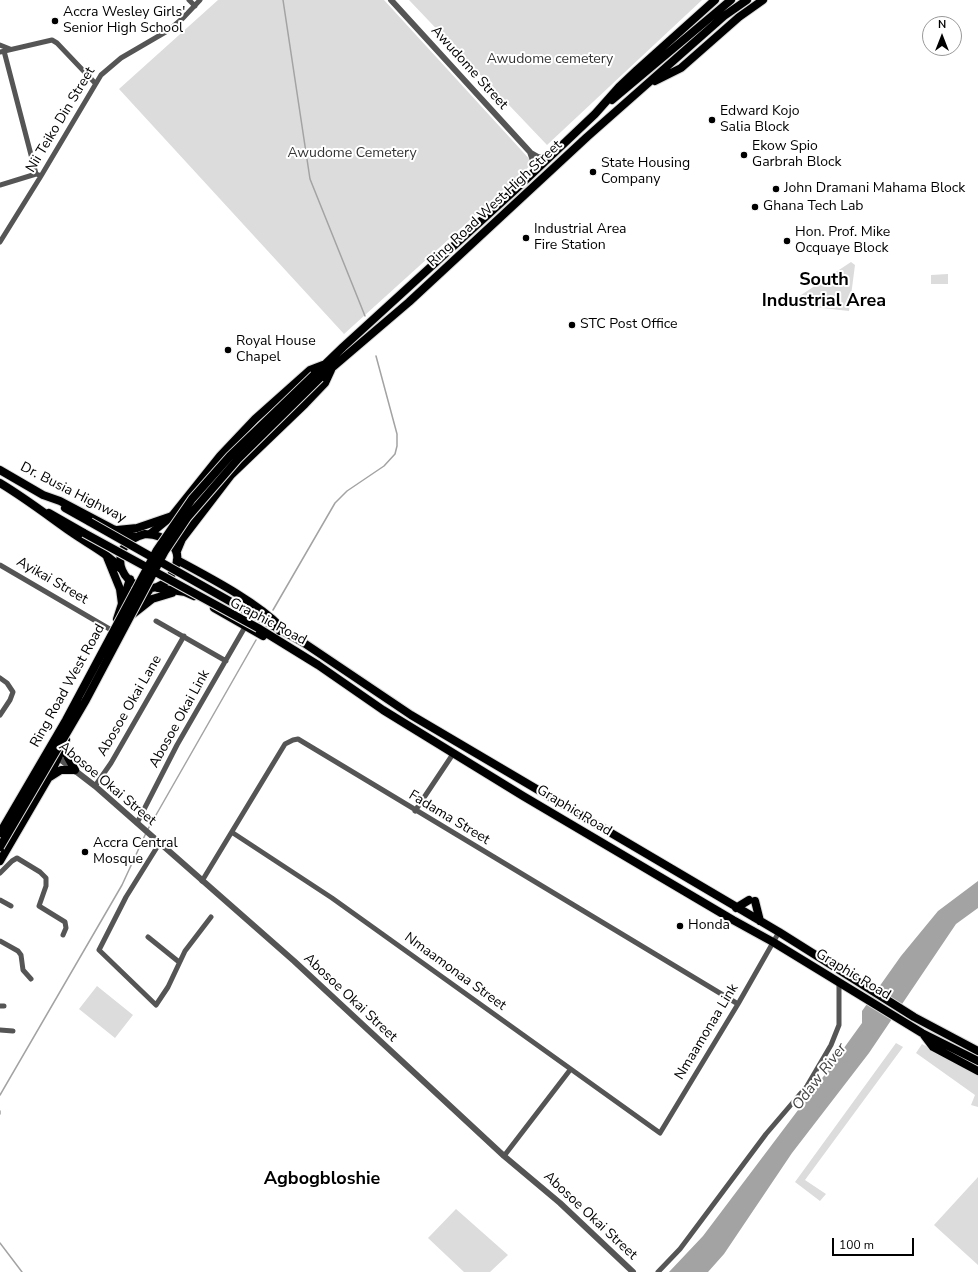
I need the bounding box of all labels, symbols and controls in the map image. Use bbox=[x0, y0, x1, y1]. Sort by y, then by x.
place label: Accra Wesley Girls' Senior High School bbox=[63, 5, 185, 38]
marker: Accra Wesley Girls' Senior High School bbox=[50, 16, 60, 26]
north arrow bbox=[922, 16, 962, 56]
text: N bbox=[938, 17, 946, 32]
street label: Awudome Street bbox=[427, 23, 511, 113]
park label: Awudome cemetery bbox=[487, 52, 613, 68]
street label: Nii Teiko Din Street bbox=[23, 64, 99, 176]
place label: Edward Kojo Salia Block bbox=[720, 104, 799, 136]
marker: Edward Kojo Salia Block bbox=[707, 115, 717, 125]
street label: Ring Road West High Street bbox=[424, 137, 566, 271]
place label: Ekow Spio Garbrah Block bbox=[752, 139, 841, 172]
park label: Awudome Cemetery bbox=[287, 146, 417, 162]
marker: Ekow Spio Garbrah Block bbox=[739, 150, 749, 160]
place label: State Housing Company bbox=[601, 156, 690, 188]
marker: State Housing Company bbox=[588, 167, 598, 177]
place label: John Dramani Mahama Block bbox=[784, 181, 965, 197]
marker: John Dramani Mahama Block bbox=[771, 184, 781, 194]
place label: Ghana Tech Lab bbox=[763, 199, 864, 215]
marker: Ghana Tech Lab bbox=[750, 202, 760, 212]
place label: Industrial Area Fire Station bbox=[534, 222, 627, 254]
place label: Hon. Prof. Mike Ocquaye Block bbox=[795, 225, 890, 258]
marker: Industrial Area Fire Station bbox=[521, 233, 531, 243]
marker: Hon. Prof. Mike Ocquaye Block bbox=[782, 236, 792, 246]
district label: South Industrial Area bbox=[762, 270, 886, 312]
place label: STC Post Office bbox=[580, 317, 678, 333]
marker: STC Post Office bbox=[567, 320, 577, 330]
place label: Royal House Chapel bbox=[236, 334, 316, 366]
marker: Royal House Chapel bbox=[223, 345, 233, 355]
street label: Dr. Busia Highway bbox=[17, 459, 129, 527]
street label: Ayikai Street bbox=[13, 554, 91, 608]
street label: Graphic Road bbox=[227, 595, 309, 649]
street label: Ring Road West Road bbox=[27, 621, 109, 751]
street label: Abosoe Okai Lane bbox=[94, 652, 166, 760]
street label: Abosoe Okai Link bbox=[146, 667, 214, 771]
street label: Abosoe Okai Street bbox=[55, 738, 159, 830]
street label: Graphic Road bbox=[533, 782, 615, 840]
street label: Fadama Street bbox=[405, 787, 493, 849]
place label: Accra Central Mosque bbox=[93, 836, 178, 868]
marker: Accra Central Mosque bbox=[80, 847, 90, 857]
place label: Honda bbox=[688, 918, 730, 934]
marker: Honda bbox=[675, 921, 685, 931]
street label: Nmaamonaa Street bbox=[401, 929, 509, 1015]
street label: Graphic Road bbox=[812, 946, 894, 1004]
street label: Abosoe Okai Street bbox=[300, 950, 400, 1046]
street label: Nmaamonaa Link bbox=[672, 981, 742, 1083]
water label: Odaw River bbox=[789, 1040, 851, 1114]
street label: Abosoe Okai Street bbox=[540, 1168, 640, 1264]
district label: Agbogbloshie bbox=[264, 1169, 380, 1191]
scale bar bbox=[834, 1230, 916, 1256]
text: 100 m bbox=[839, 1237, 874, 1253]

